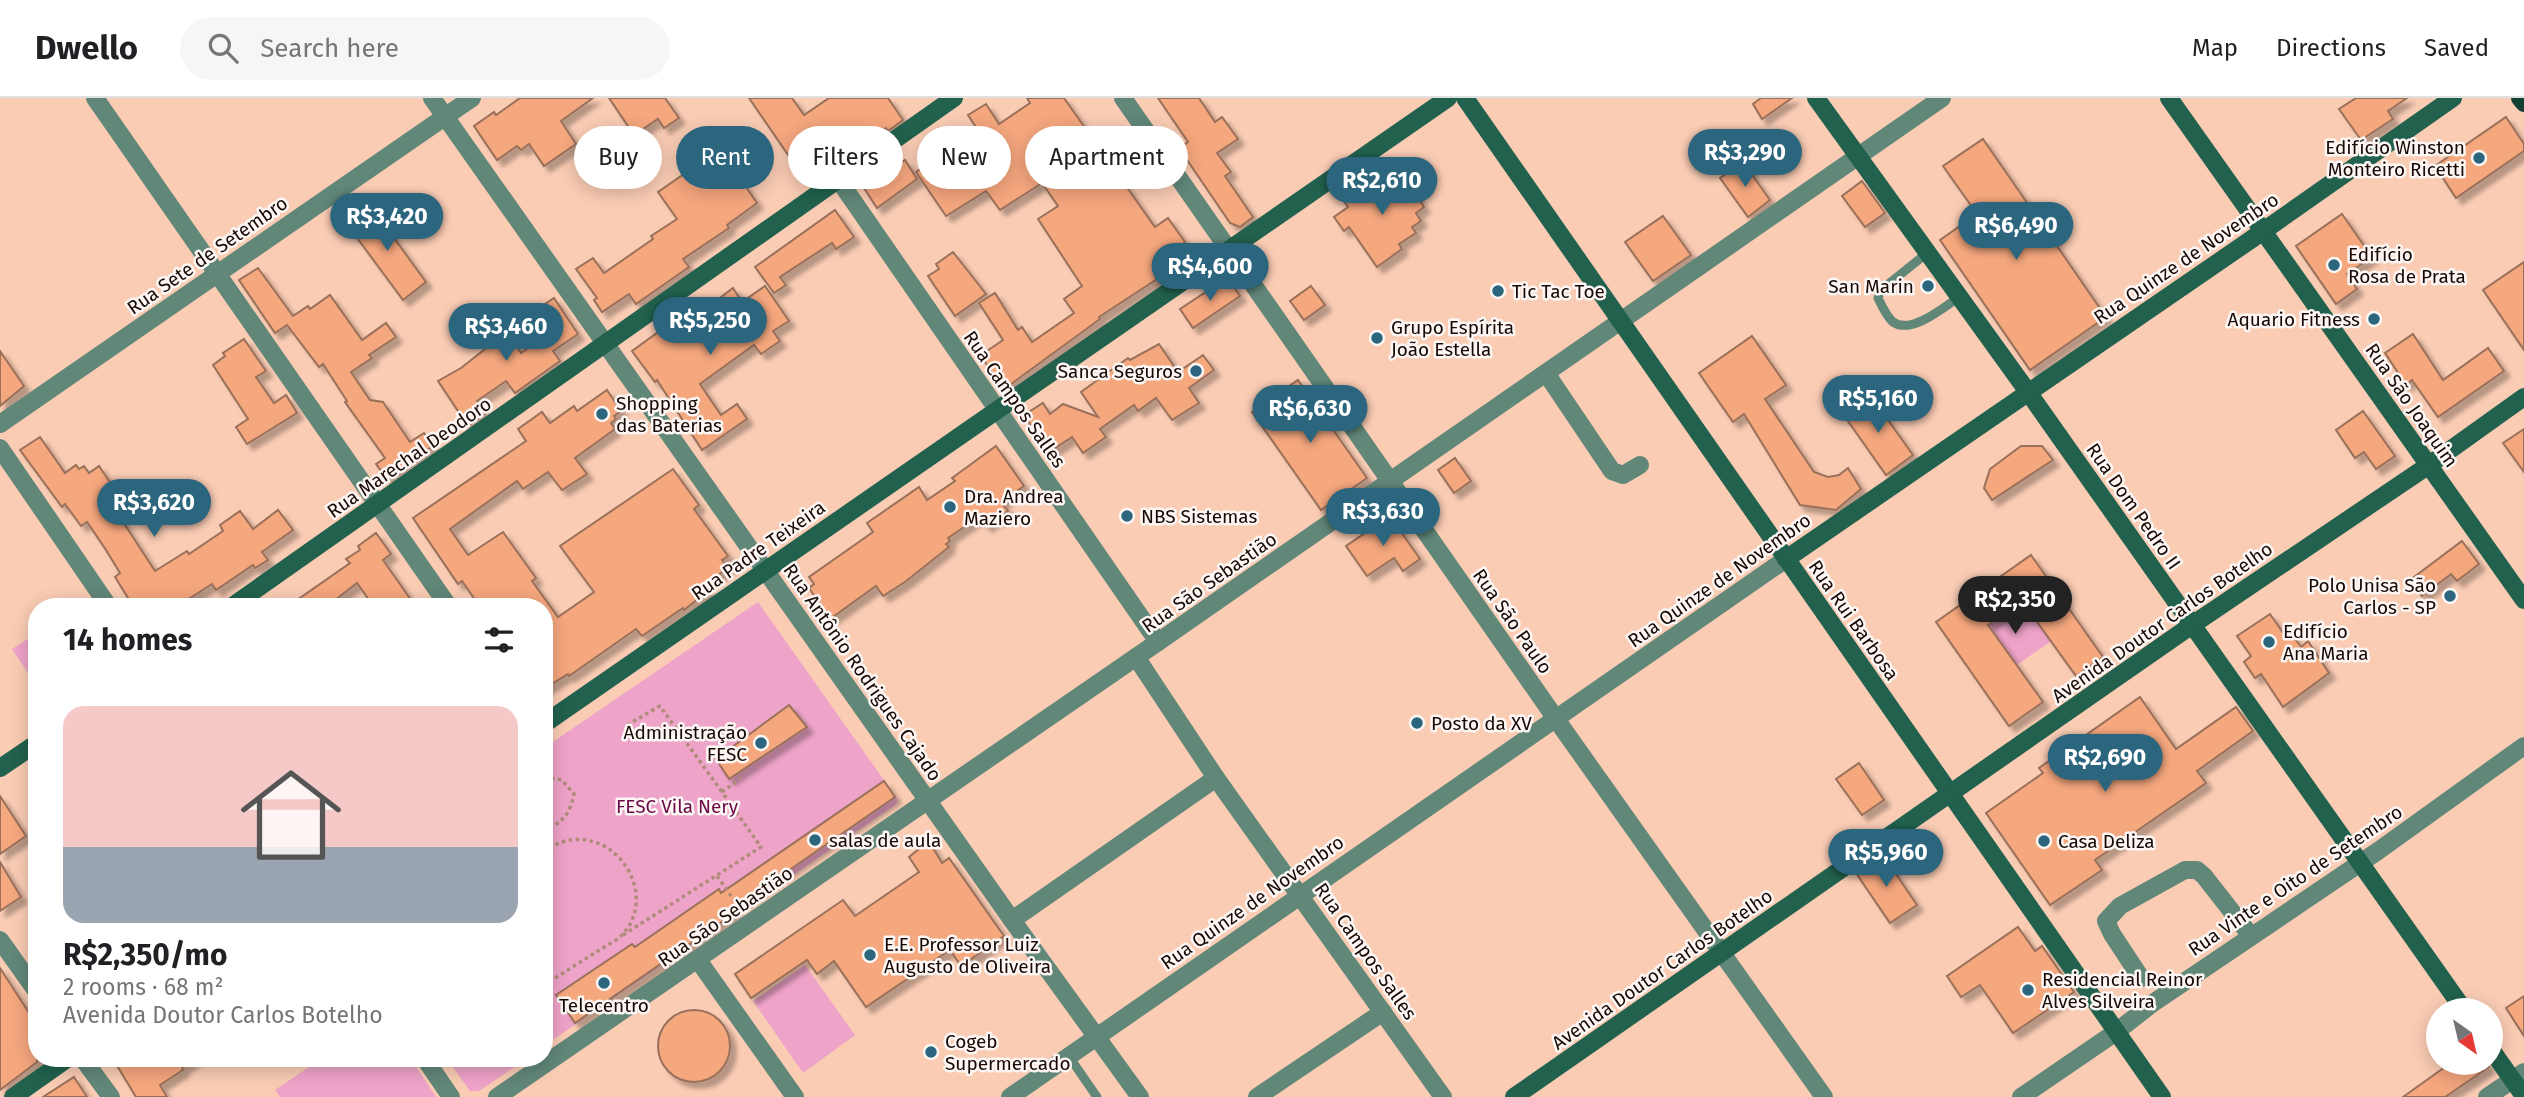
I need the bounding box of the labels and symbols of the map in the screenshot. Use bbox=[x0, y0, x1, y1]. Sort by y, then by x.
pin: R$3,290 bbox=[1680, 130, 1810, 189]
place label: Edifício Winston Monteiro Ricetti bbox=[2325, 136, 2465, 181]
marker: Edifício Winston Monteiro Ricetti bbox=[2471, 150, 2487, 166]
pin: R$2,610 bbox=[1317, 158, 1447, 217]
street label: Rua Quinze de Novembro bbox=[2089, 188, 2283, 329]
street label: Rua Sete de Setembro bbox=[123, 191, 292, 319]
pin: R$3,420 bbox=[322, 194, 452, 253]
pin: R$6,490 bbox=[1951, 202, 2081, 262]
place label: Edifício Rosa de Prata bbox=[2348, 243, 2466, 288]
pin: R$4,600 bbox=[1145, 244, 1275, 303]
marker: Edifício Rosa de Prata bbox=[2326, 257, 2342, 273]
place label: San Marin bbox=[1828, 275, 1914, 298]
marker: San Marin bbox=[1920, 278, 1936, 294]
place label: Tic Tac Toe bbox=[1512, 280, 1605, 303]
marker: Tic Tac Toe bbox=[1490, 283, 1506, 299]
pin: R$5,250 bbox=[645, 298, 775, 357]
pin: R$3,460 bbox=[441, 303, 571, 363]
place label: Aquario Fitness bbox=[2228, 308, 2360, 331]
marker: Aquario Fitness bbox=[2366, 311, 2382, 327]
place label: Grupo Espírita João Estella bbox=[1391, 316, 1514, 361]
street label: Rua Campos Salles bbox=[959, 326, 1071, 472]
marker: Grupo Espírita João Estella bbox=[1369, 330, 1385, 346]
street label: Rua São Joaquim bbox=[2360, 339, 2463, 472]
place label: Sanca Seguros bbox=[1058, 360, 1182, 383]
marker: Sanca Seguros bbox=[1188, 363, 1204, 379]
pin: R$5,160 bbox=[1813, 376, 1943, 435]
pin: R$6,630 bbox=[1245, 386, 1375, 445]
street label: Rua Marechal Deodoro bbox=[323, 392, 496, 523]
place label: Shopping das Baterias bbox=[616, 392, 722, 437]
marker: Shopping das Baterias bbox=[594, 406, 610, 422]
street label: Rua Dom Pedro II bbox=[2081, 439, 2186, 574]
pin: R$3,620 bbox=[89, 480, 219, 539]
place label: Dra. Andrea Maziero bbox=[964, 485, 1063, 530]
pin: R$3,630 bbox=[1318, 489, 1448, 548]
street label: Rua Padre Teixeira bbox=[687, 496, 830, 605]
marker: Dra. Andrea Maziero bbox=[942, 499, 958, 515]
place label: NBS Sistemas bbox=[1141, 505, 1257, 528]
marker: NBS Sistemas bbox=[1119, 508, 1135, 524]
street label: Rua Quinze de Novembro bbox=[1623, 508, 1815, 652]
street label: Rua São Sebastião bbox=[1137, 527, 1281, 637]
street label: Avenida Doutor Carlos Botelho bbox=[2048, 537, 2277, 708]
street label: Rua Rui Barbosa bbox=[1804, 556, 1904, 685]
street label: Rua Antônio Rodrigues Cajado bbox=[779, 559, 947, 786]
street label: Rua São Paulo bbox=[1468, 564, 1557, 678]
place label: Polo Unisa São Carlos - SP bbox=[2308, 574, 2436, 619]
pin: R$2,350 bbox=[1950, 576, 2080, 636]
marker: Polo Unisa São Carlos - SP bbox=[2442, 588, 2458, 604]
place label: Edifício Ana Maria bbox=[2283, 620, 2369, 665]
marker: Edifício Ana Maria bbox=[2261, 634, 2277, 650]
place label: Posto da XV bbox=[1431, 712, 1532, 735]
marker: Posto da XV bbox=[1409, 715, 1425, 731]
place label: Administração FESC bbox=[624, 721, 747, 766]
pin: R$2,690 bbox=[2040, 734, 2170, 794]
marker: Administração FESC bbox=[753, 735, 769, 751]
park label: FESC Vila Nery bbox=[616, 795, 739, 818]
street label: Rua Vinte e Oito de Setembro bbox=[2184, 800, 2407, 961]
place label: salas de aula bbox=[829, 829, 941, 852]
street label: Rua Quinze de Novembro bbox=[1156, 830, 1348, 974]
pin: R$5,960 bbox=[1821, 830, 1951, 889]
place label: Casa Deliza bbox=[2058, 830, 2155, 853]
marker: salas de aula bbox=[807, 832, 823, 848]
marker: Casa Deliza bbox=[2036, 833, 2052, 849]
street label: Rua São Sebastião bbox=[653, 861, 797, 971]
street label: Rua Campos Salles bbox=[1310, 878, 1422, 1024]
street label: Avenida Doutor Carlos Botelho bbox=[1548, 884, 1777, 1055]
place label: E.E. Professor Luiz Augusto de Oliveira bbox=[884, 933, 1051, 978]
marker: E.E. Professor Luiz Augusto de Oliveira bbox=[862, 947, 878, 963]
place label: Residencial Reinor Alves Silveira bbox=[2042, 968, 2203, 1013]
marker: Telecentro bbox=[596, 975, 612, 991]
marker: Residencial Reinor Alves Silveira bbox=[2020, 982, 2036, 998]
place label: Telecentro bbox=[559, 994, 649, 1017]
north arrow bbox=[2426, 998, 2502, 1074]
place label: Cogeb Supermercado bbox=[945, 1030, 1070, 1075]
marker: Cogeb Supermercado bbox=[923, 1044, 939, 1060]

